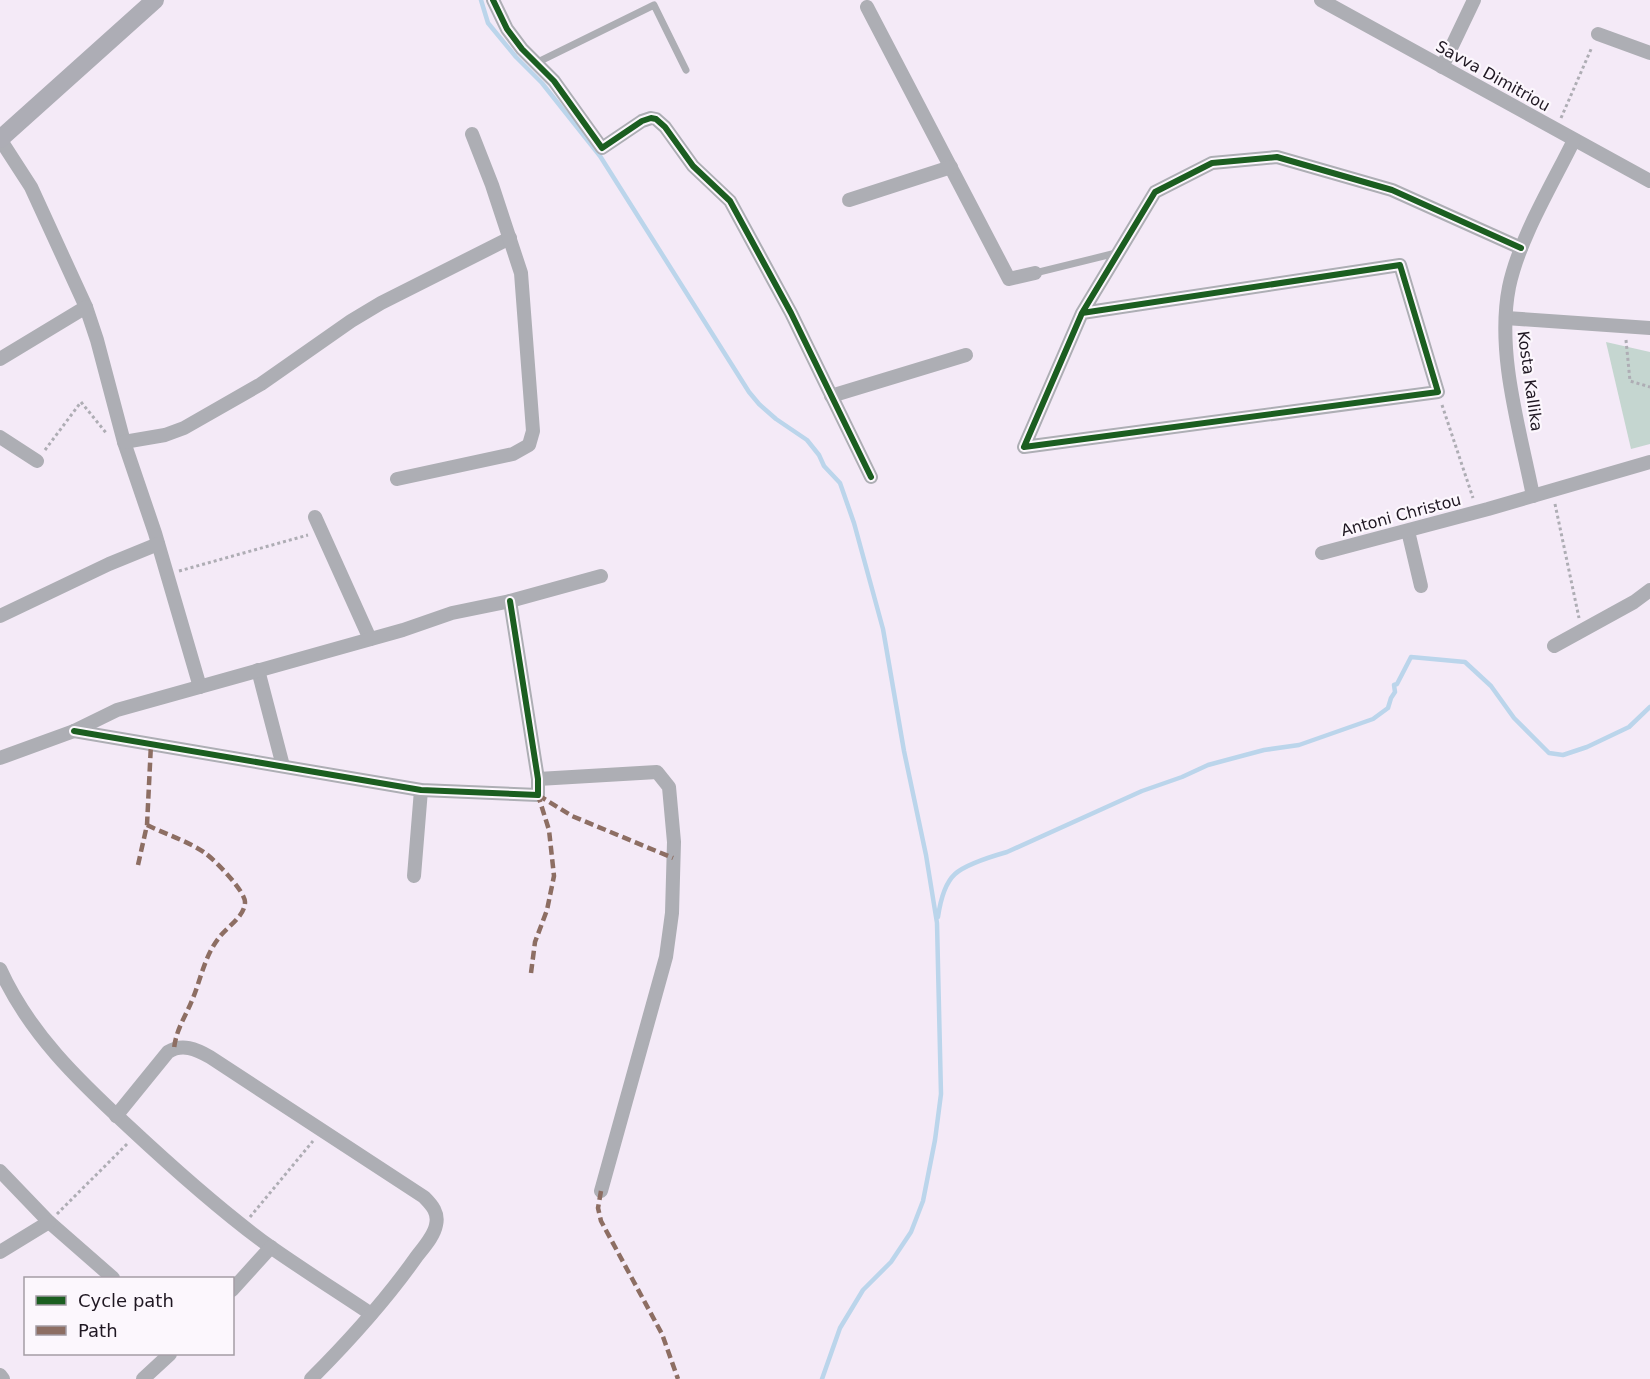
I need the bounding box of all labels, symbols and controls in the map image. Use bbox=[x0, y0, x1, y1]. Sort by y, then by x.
street label: Savva Dimitriou bbox=[1433, 37, 1553, 115]
street label: Kosta Kallika bbox=[1514, 330, 1546, 432]
street label: Antoni Christou bbox=[1339, 490, 1463, 540]
legend bbox=[24, 1277, 234, 1355]
text: Cycle path bbox=[78, 1290, 174, 1311]
text: Path bbox=[78, 1320, 118, 1341]

